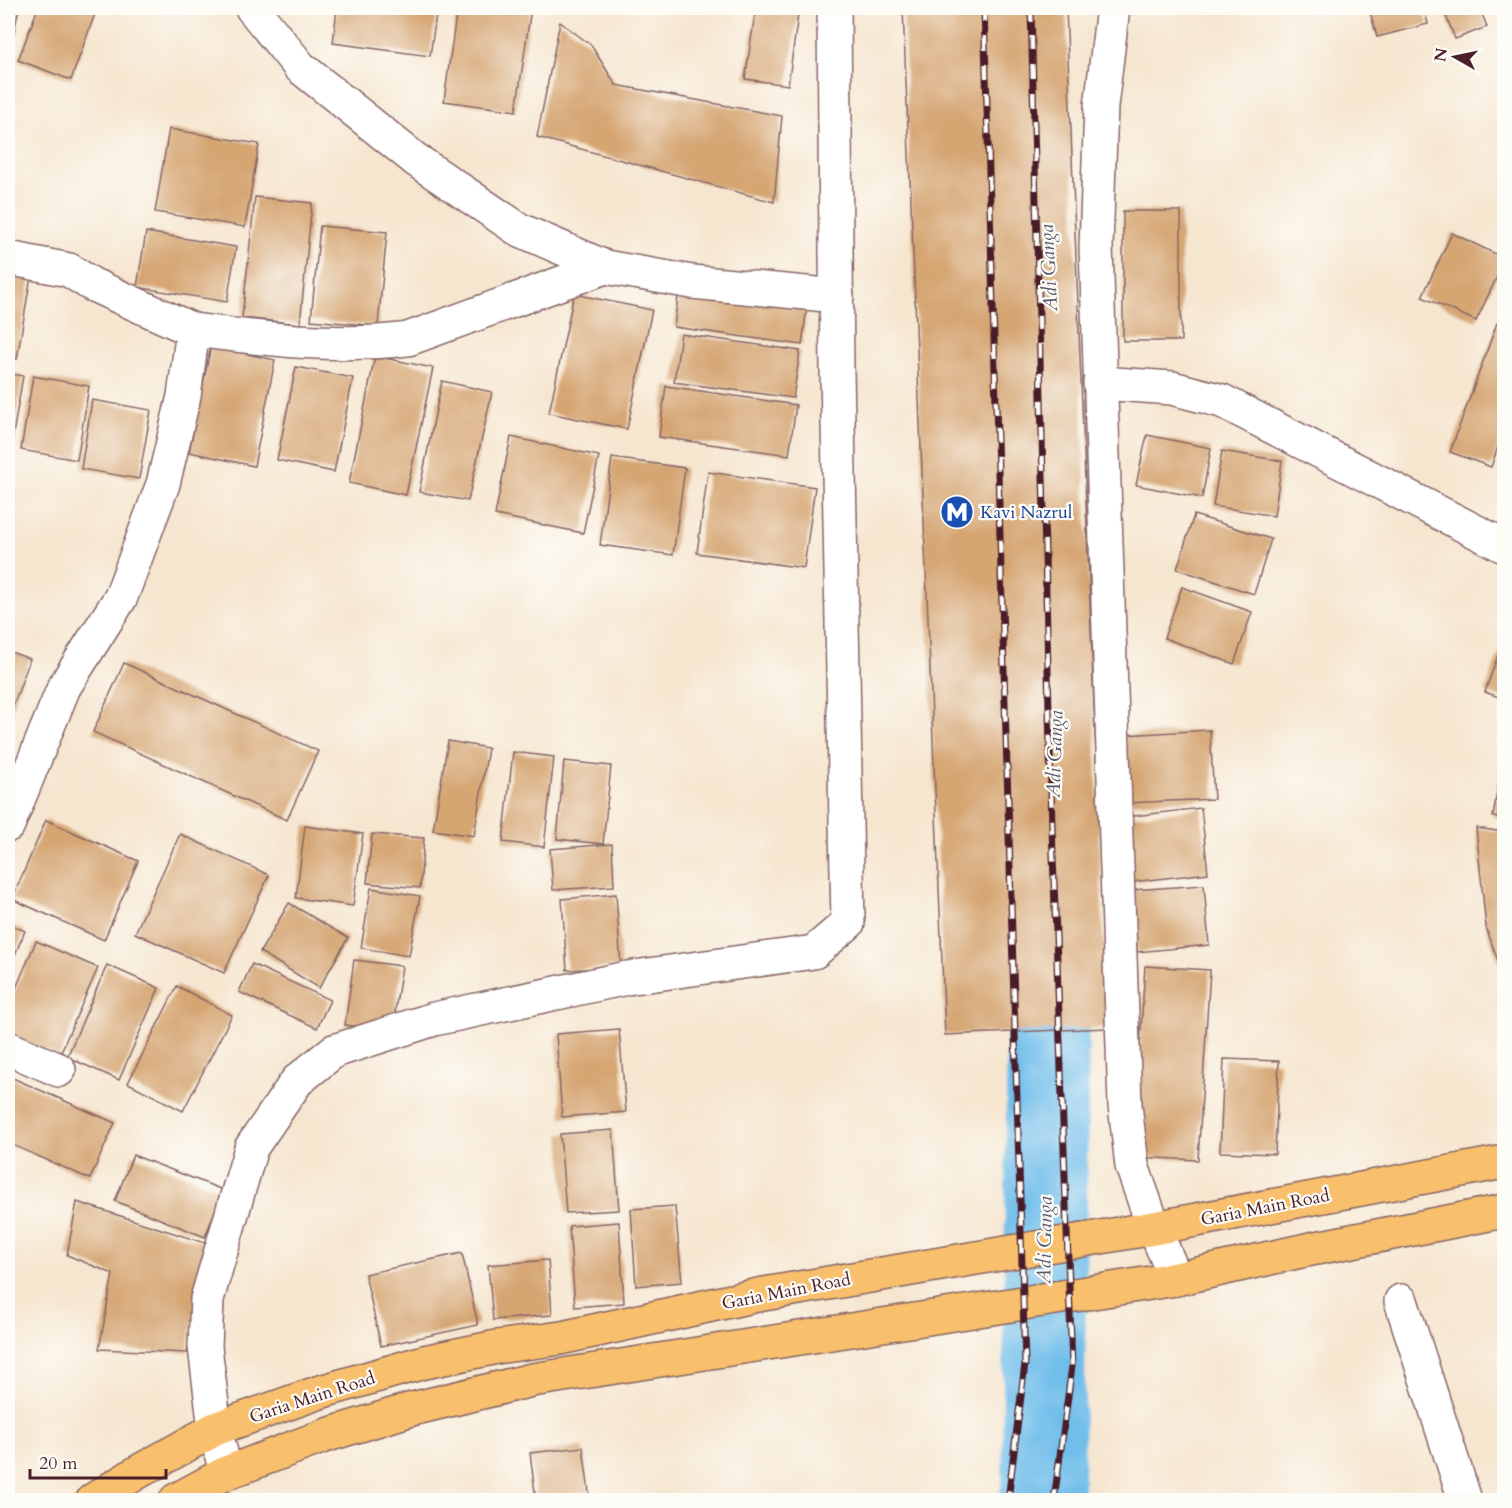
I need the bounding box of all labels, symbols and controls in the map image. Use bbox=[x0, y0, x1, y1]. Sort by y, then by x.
north arrow bbox=[1425, 27, 1485, 87]
text: N bbox=[1429, 46, 1453, 63]
water label: Adi Ganga bbox=[1033, 224, 1064, 313]
metro station icon: Kavi Nazrul bbox=[939, 494, 975, 530]
place label: Kavi Nazrul bbox=[980, 500, 1073, 525]
water label: Adi Ganga bbox=[1039, 710, 1070, 799]
street label: Garia Main Road bbox=[1199, 1183, 1332, 1232]
water label: Adi Ganga bbox=[1030, 1196, 1059, 1285]
street label: Garia Main Road bbox=[720, 1267, 853, 1316]
street label: Garia Main Road bbox=[246, 1365, 379, 1430]
scale bar bbox=[30, 1442, 166, 1480]
text: 20 m bbox=[39, 1451, 78, 1476]

